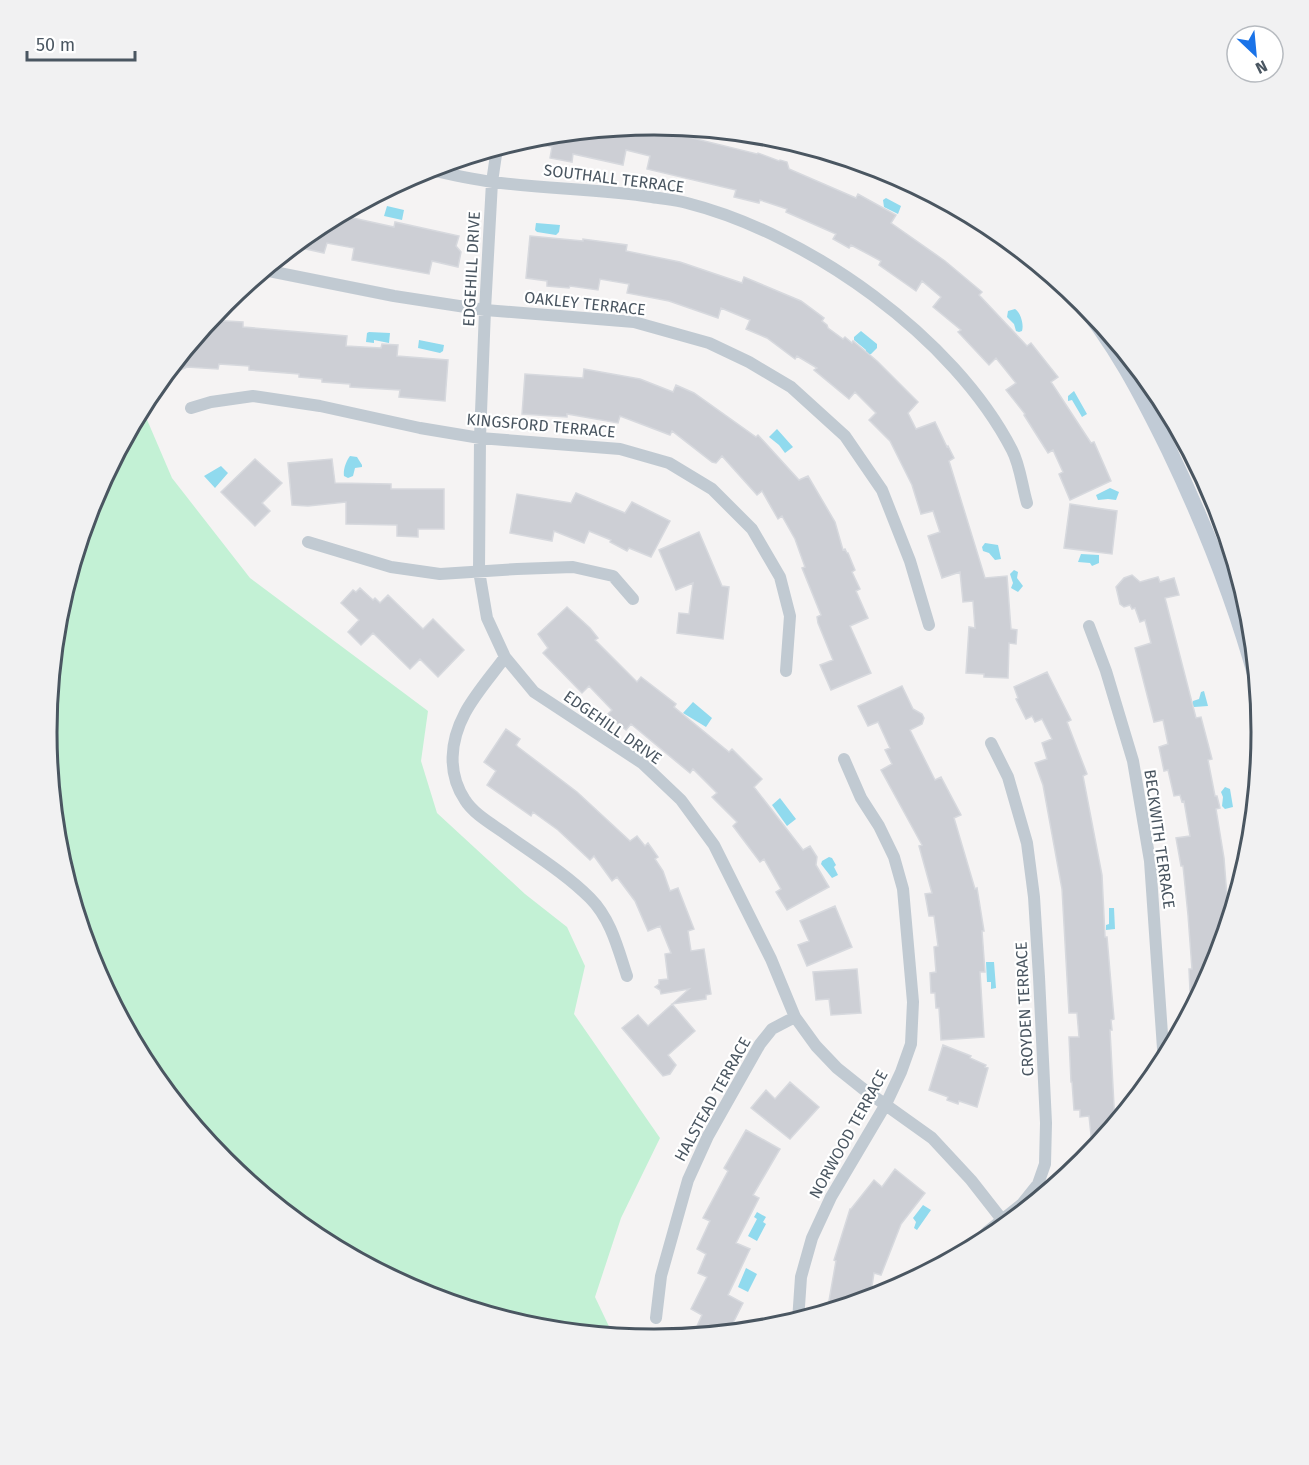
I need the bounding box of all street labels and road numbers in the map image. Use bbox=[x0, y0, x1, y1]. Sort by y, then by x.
street label: SOUTHALL TERRACE bbox=[543, 160, 685, 197]
street label: EDGEHILL DRIVE bbox=[459, 211, 484, 327]
street label: OAKLEY TERRACE bbox=[523, 288, 646, 319]
street label: KINGSFORD TERRACE bbox=[466, 410, 616, 441]
street label: EDGEHILL DRIVE bbox=[560, 687, 665, 768]
street label: BECKWITH TERRACE bbox=[1140, 768, 1179, 910]
street label: CROYDEN TERRACE bbox=[1011, 941, 1038, 1077]
street label: HALSTEAD TERRACE bbox=[670, 1034, 755, 1165]
street label: NORWOOD TERRACE bbox=[805, 1067, 892, 1202]

